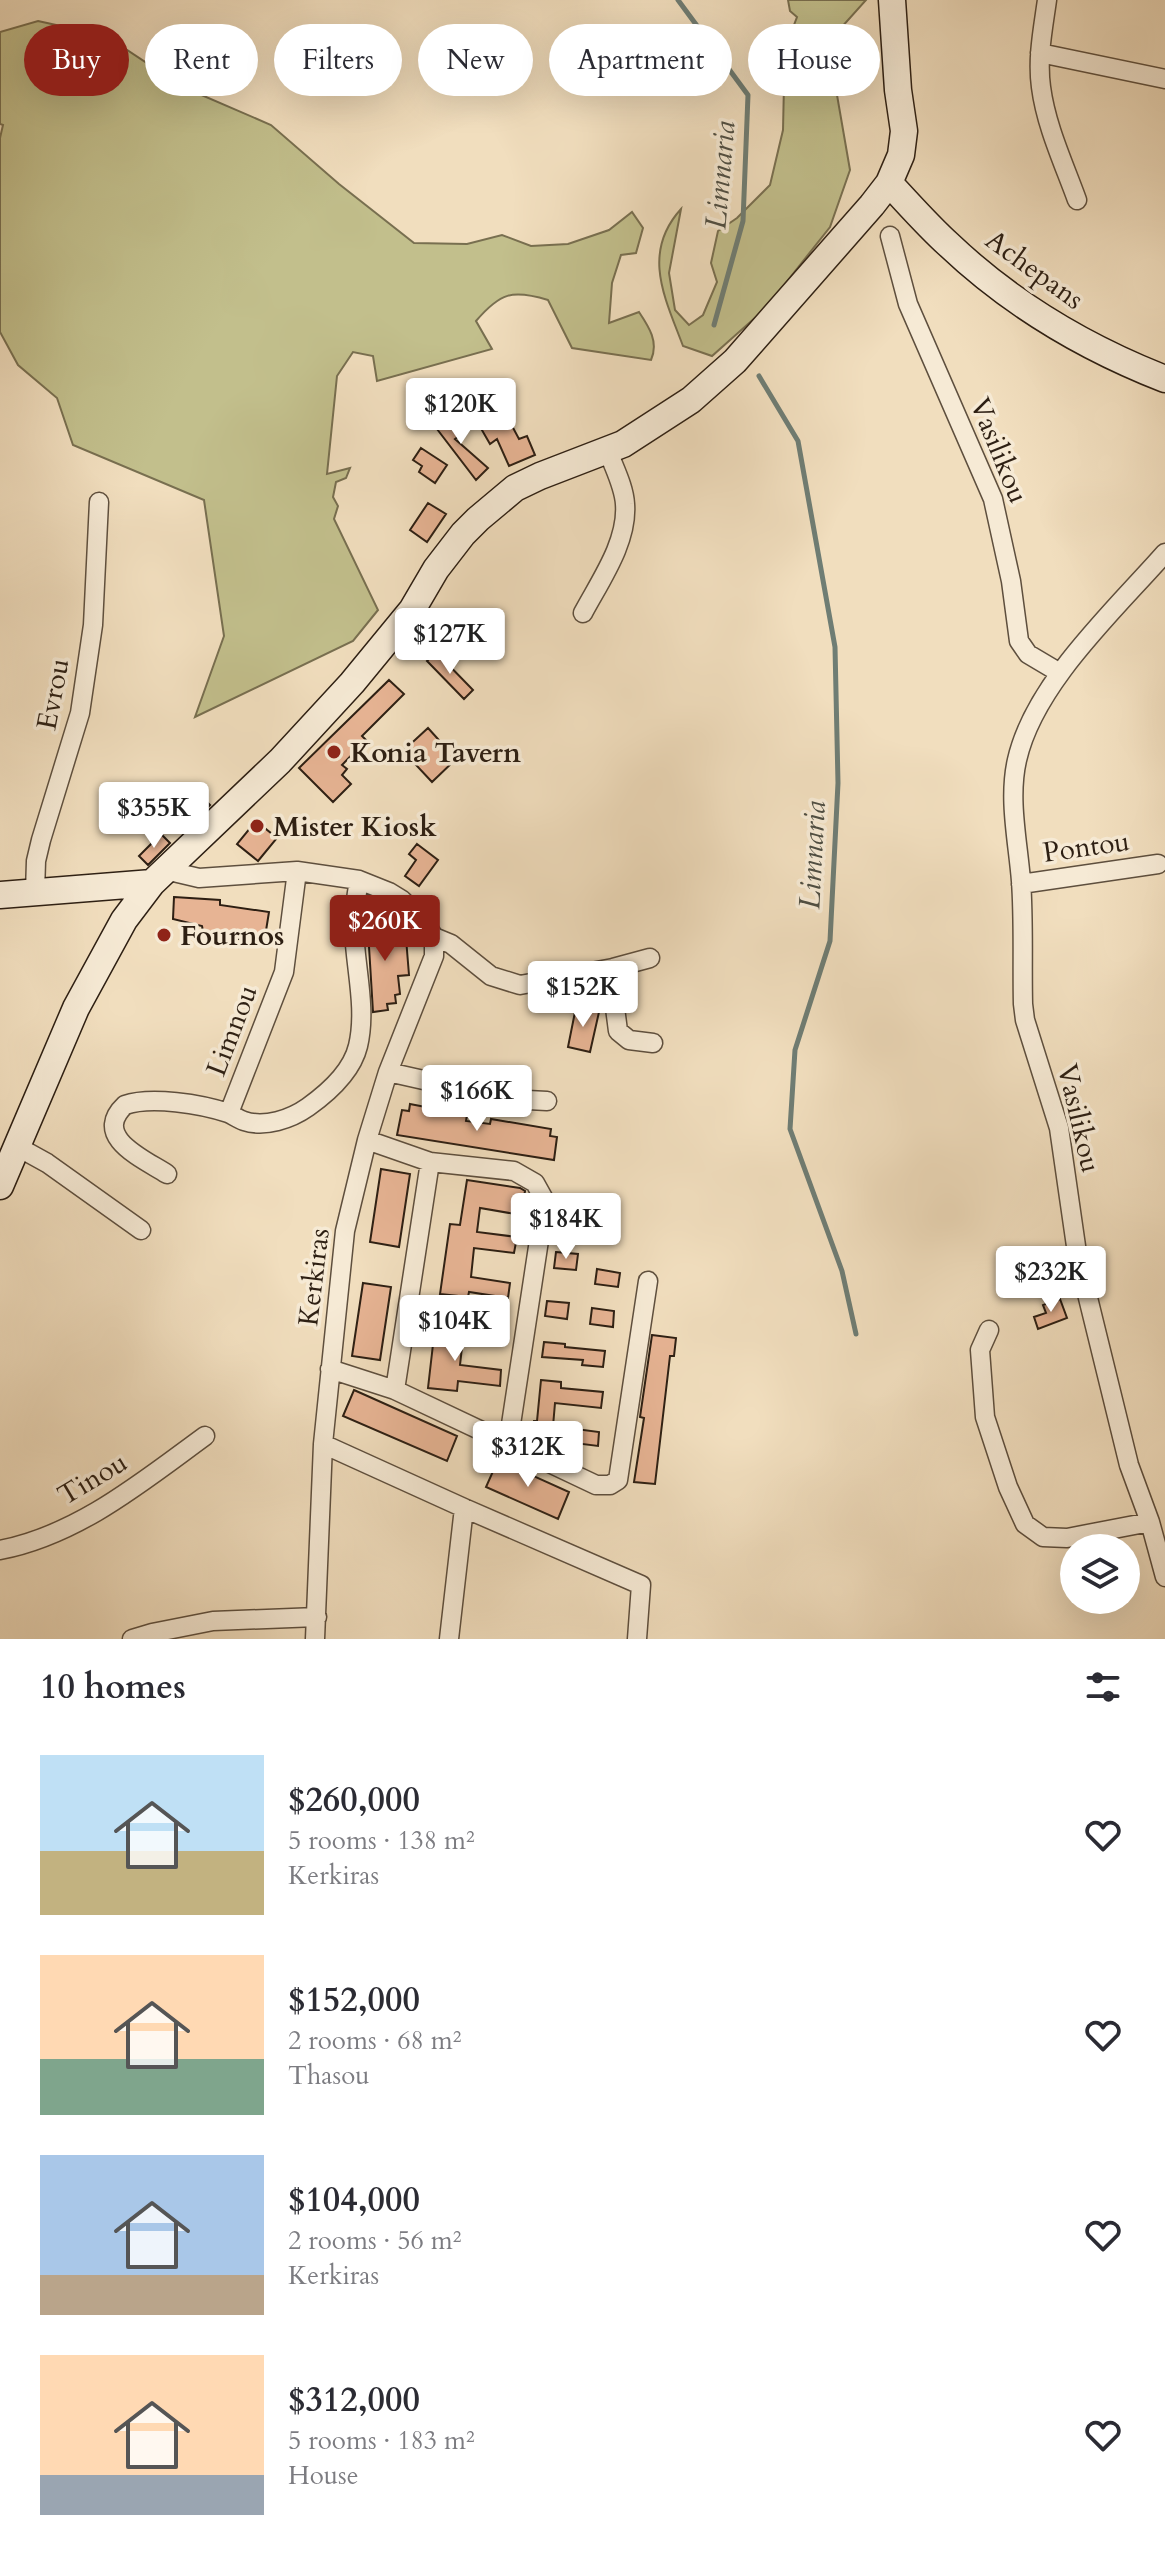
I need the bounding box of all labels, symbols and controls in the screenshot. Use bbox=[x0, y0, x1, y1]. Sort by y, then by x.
chip: Buy bbox=[24, 24, 129, 96]
chip: Rent bbox=[145, 24, 258, 96]
chip: Filters bbox=[274, 24, 402, 96]
chip: New bbox=[418, 24, 533, 96]
chip: Apartment bbox=[549, 24, 732, 96]
chip: House bbox=[748, 24, 880, 96]
water label: Limnaria bbox=[695, 119, 746, 231]
street label: Achepans bbox=[978, 221, 1091, 318]
pin: $120K bbox=[405, 378, 517, 446]
text: $120K bbox=[424, 386, 498, 421]
street label: Vasilikou bbox=[961, 392, 1037, 509]
pin: $127K bbox=[394, 608, 506, 676]
text: $127K bbox=[413, 616, 487, 651]
street label: Evrou bbox=[27, 655, 79, 733]
place label: Konia Tavern bbox=[350, 734, 521, 772]
marker: Konia Tavern bbox=[325, 743, 343, 761]
pin: $355K bbox=[98, 782, 210, 850]
text: $355K bbox=[117, 790, 191, 825]
water label: Limnaria bbox=[789, 799, 836, 911]
place label: Mister Kiosk bbox=[273, 808, 437, 846]
marker: Mister Kiosk bbox=[248, 817, 266, 835]
street label: Pontou bbox=[1040, 822, 1132, 872]
pin: $260K bbox=[329, 895, 441, 963]
text: $260K bbox=[348, 903, 422, 938]
place label: Fournos bbox=[180, 917, 284, 955]
marker: Fournos bbox=[155, 926, 173, 944]
pin: $152K bbox=[527, 961, 639, 1029]
text: $152K bbox=[546, 969, 620, 1004]
street label: Limnou bbox=[197, 979, 267, 1081]
street label: Vasilikou bbox=[1048, 1060, 1110, 1176]
pin: $166K bbox=[421, 1065, 533, 1133]
text: $166K bbox=[440, 1073, 514, 1108]
pin: $184K bbox=[510, 1193, 622, 1261]
text: $184K bbox=[529, 1201, 603, 1236]
street label: Kerkiras bbox=[289, 1226, 339, 1328]
pin: $232K bbox=[995, 1246, 1107, 1314]
text: $232K bbox=[1014, 1254, 1088, 1289]
pin: $104K bbox=[399, 1295, 511, 1363]
text: $104K bbox=[418, 1303, 492, 1338]
pin: $312K bbox=[472, 1421, 584, 1489]
text: $312K bbox=[491, 1429, 565, 1464]
street label: Tinou bbox=[51, 1443, 134, 1514]
map controls bbox=[1060, 1534, 1140, 1614]
button: layers bbox=[1060, 1534, 1140, 1614]
text: 10 homes bbox=[40, 1664, 186, 1710]
icon: filters bbox=[1081, 1665, 1125, 1709]
text: $260,000 bbox=[288, 1777, 420, 1823]
icon: home bbox=[104, 1787, 200, 1883]
icon: heart bbox=[1081, 1813, 1125, 1857]
text: 5 rooms · 138 m² bbox=[288, 1823, 475, 1858]
text: Kerkiras bbox=[288, 1858, 379, 1893]
text: $152,000 bbox=[288, 1977, 420, 2023]
icon: home bbox=[104, 1987, 200, 2083]
icon: heart bbox=[1081, 2013, 1125, 2057]
text: 2 rooms · 68 m² bbox=[288, 2023, 461, 2058]
text: Thasou bbox=[288, 2058, 370, 2093]
text: $104,000 bbox=[288, 2177, 420, 2223]
icon: home bbox=[104, 2187, 200, 2283]
icon: heart bbox=[1081, 2213, 1125, 2257]
text: 2 rooms · 56 m² bbox=[288, 2223, 461, 2258]
text: Kerkiras bbox=[288, 2258, 379, 2293]
text: $312,000 bbox=[288, 2377, 420, 2423]
icon: home bbox=[104, 2387, 200, 2483]
icon: heart bbox=[1081, 2413, 1125, 2457]
text: 5 rooms · 183 m² bbox=[288, 2423, 475, 2458]
text: House bbox=[288, 2458, 359, 2493]

